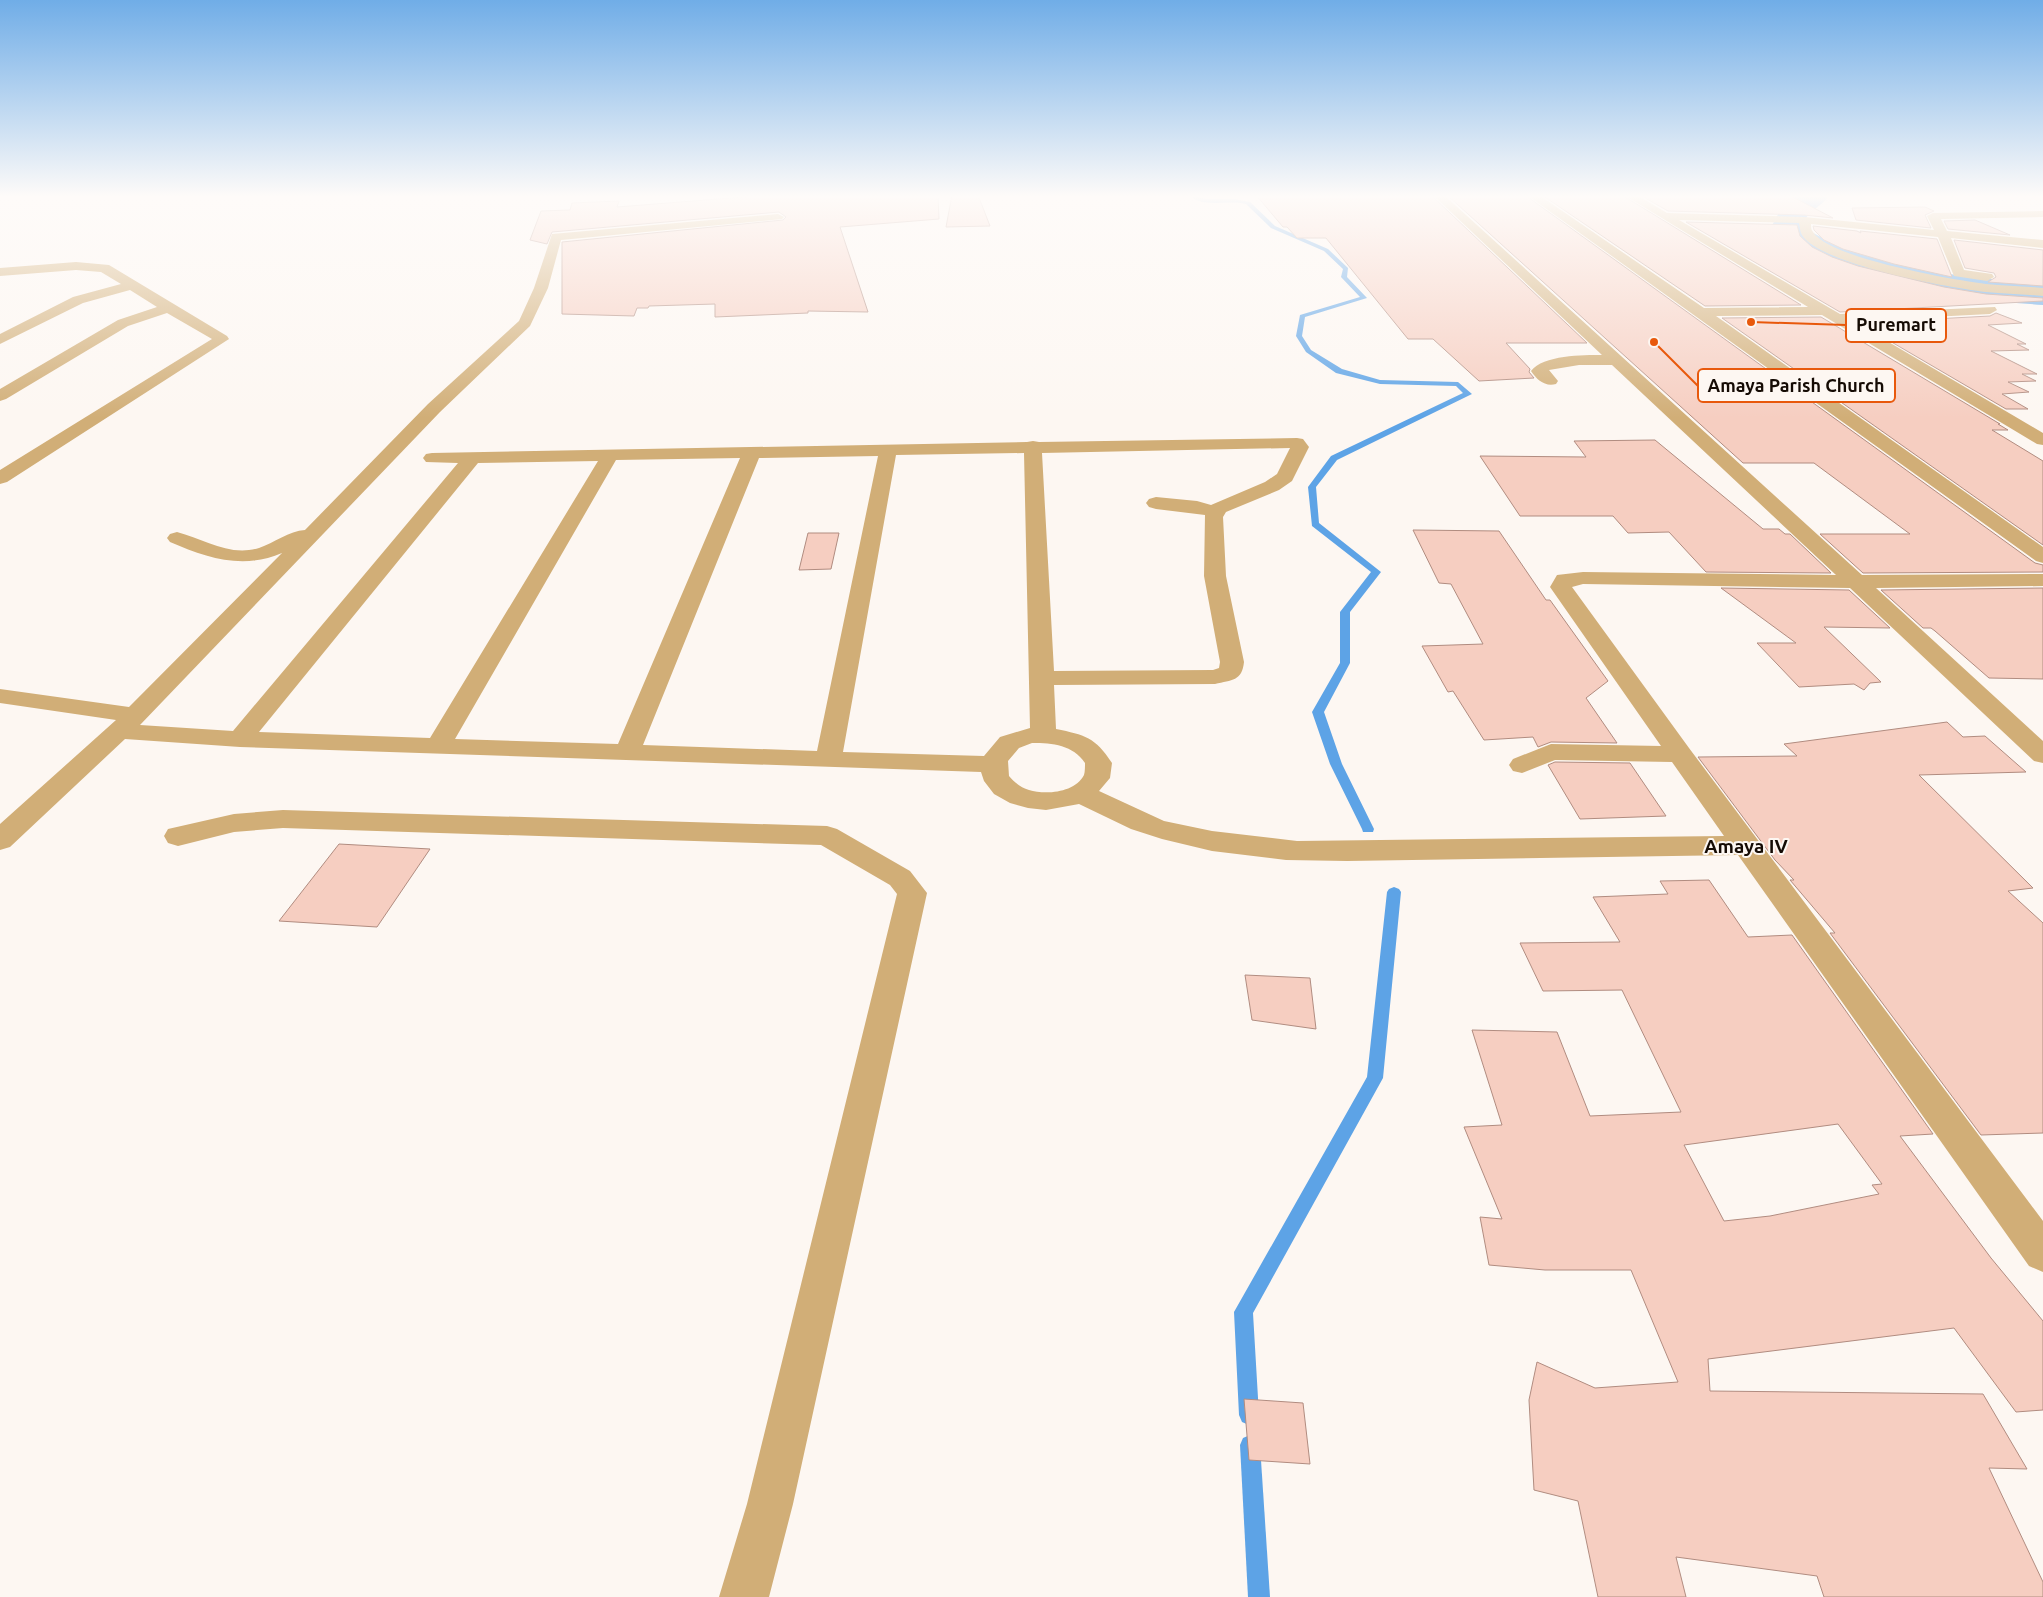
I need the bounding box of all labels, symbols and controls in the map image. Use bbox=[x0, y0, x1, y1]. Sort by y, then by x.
callout: Puremart bbox=[1846, 309, 1946, 342]
text: Puremart bbox=[1856, 314, 1936, 334]
callout: Amaya Parish Church bbox=[1698, 369, 1895, 402]
text: Amaya Parish Church bbox=[1708, 375, 1884, 395]
district label: Amaya IV bbox=[1704, 835, 1789, 857]

